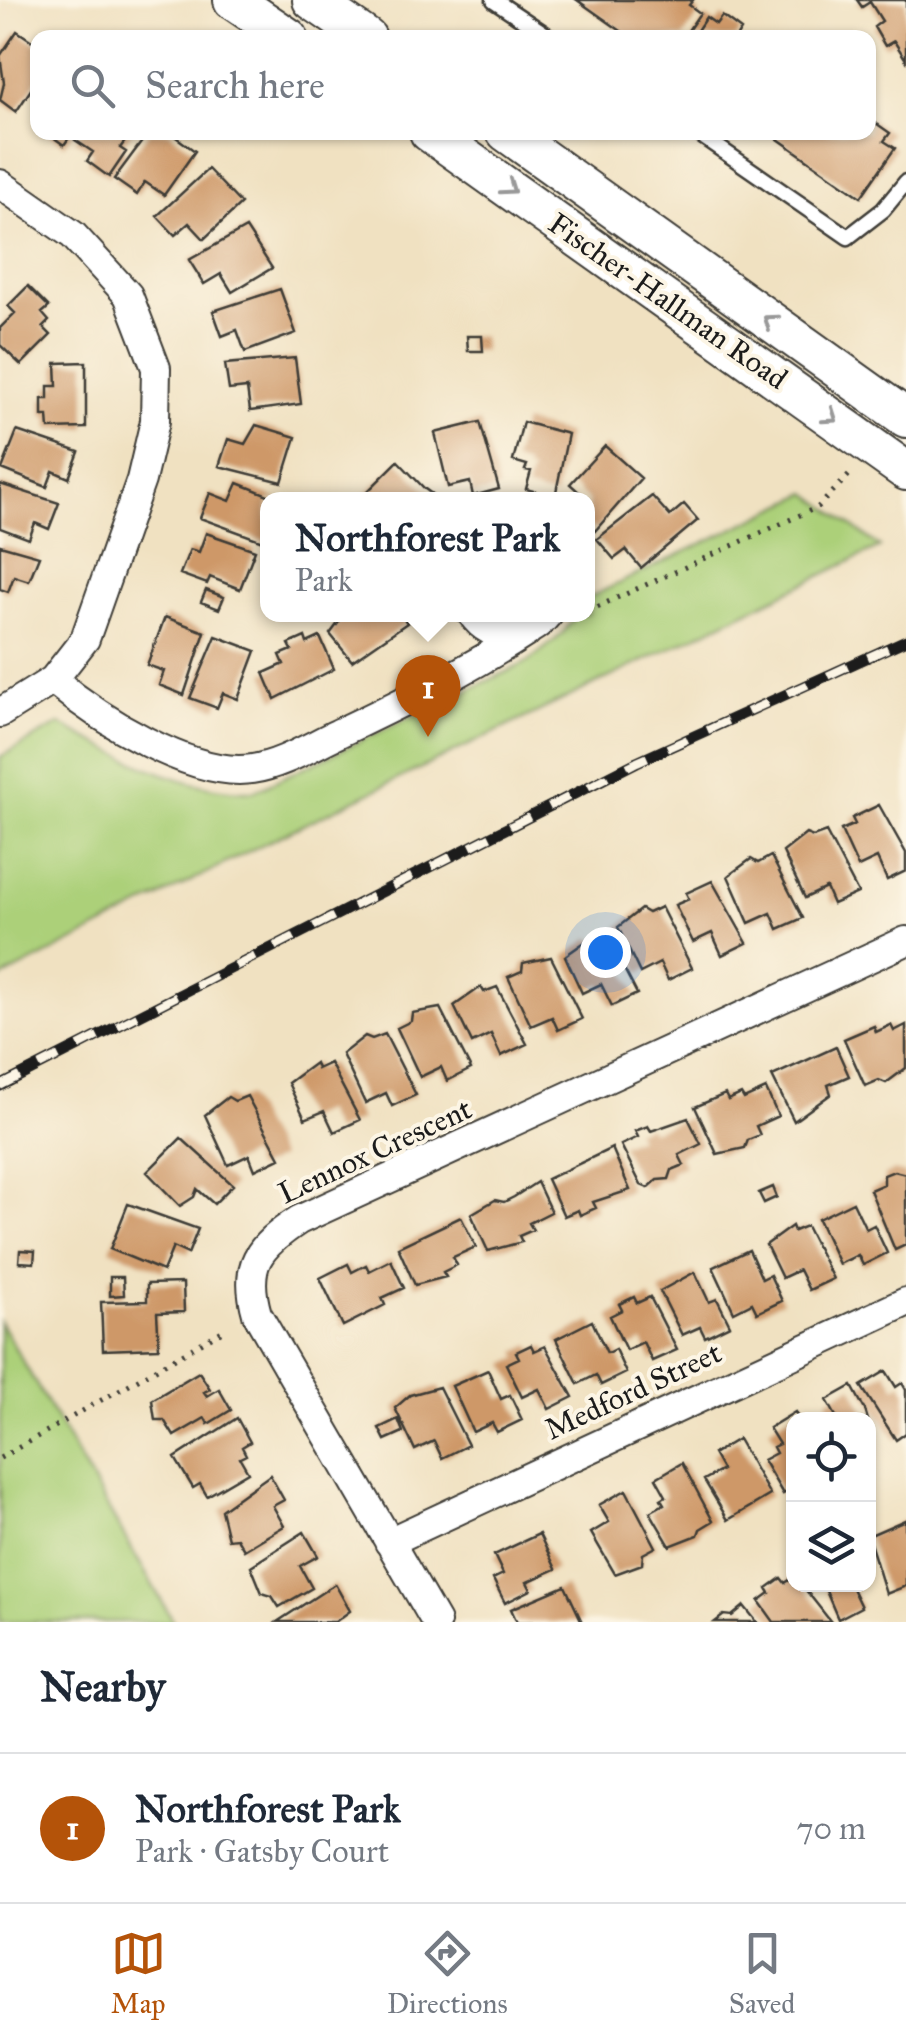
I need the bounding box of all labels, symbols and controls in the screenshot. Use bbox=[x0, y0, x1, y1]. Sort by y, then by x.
search box bbox=[30, 30, 876, 140]
icon: search bbox=[65, 58, 120, 113]
text: Search here bbox=[145, 62, 325, 108]
one-way arrow bbox=[498, 176, 517, 194]
street label: Fischer-Hallman Road bbox=[542, 205, 794, 397]
one-way arrow bbox=[762, 314, 781, 333]
one-way arrow bbox=[820, 405, 838, 423]
popup bbox=[260, 492, 595, 622]
text: Northforest Park bbox=[295, 515, 560, 561]
text: Park bbox=[295, 561, 353, 600]
pin: 1 bbox=[396, 654, 460, 737]
your location bbox=[580, 927, 631, 978]
street label: Lennox Crescent bbox=[273, 1090, 478, 1211]
street label: Medford Street bbox=[539, 1334, 727, 1448]
map controls bbox=[786, 1412, 876, 1592]
button: locate bbox=[786, 1412, 876, 1502]
button: layers bbox=[786, 1502, 876, 1592]
text: Nearby bbox=[40, 1661, 165, 1713]
text: Northforest Park bbox=[135, 1786, 401, 1832]
text: 1 bbox=[66, 1809, 79, 1848]
text: 70 m bbox=[797, 1809, 866, 1848]
text: Park · Gatsby Court bbox=[135, 1832, 389, 1871]
tab: Map bbox=[111, 1926, 166, 2021]
tab: Directions bbox=[387, 1926, 508, 2021]
tab: Saved bbox=[729, 1926, 795, 2021]

